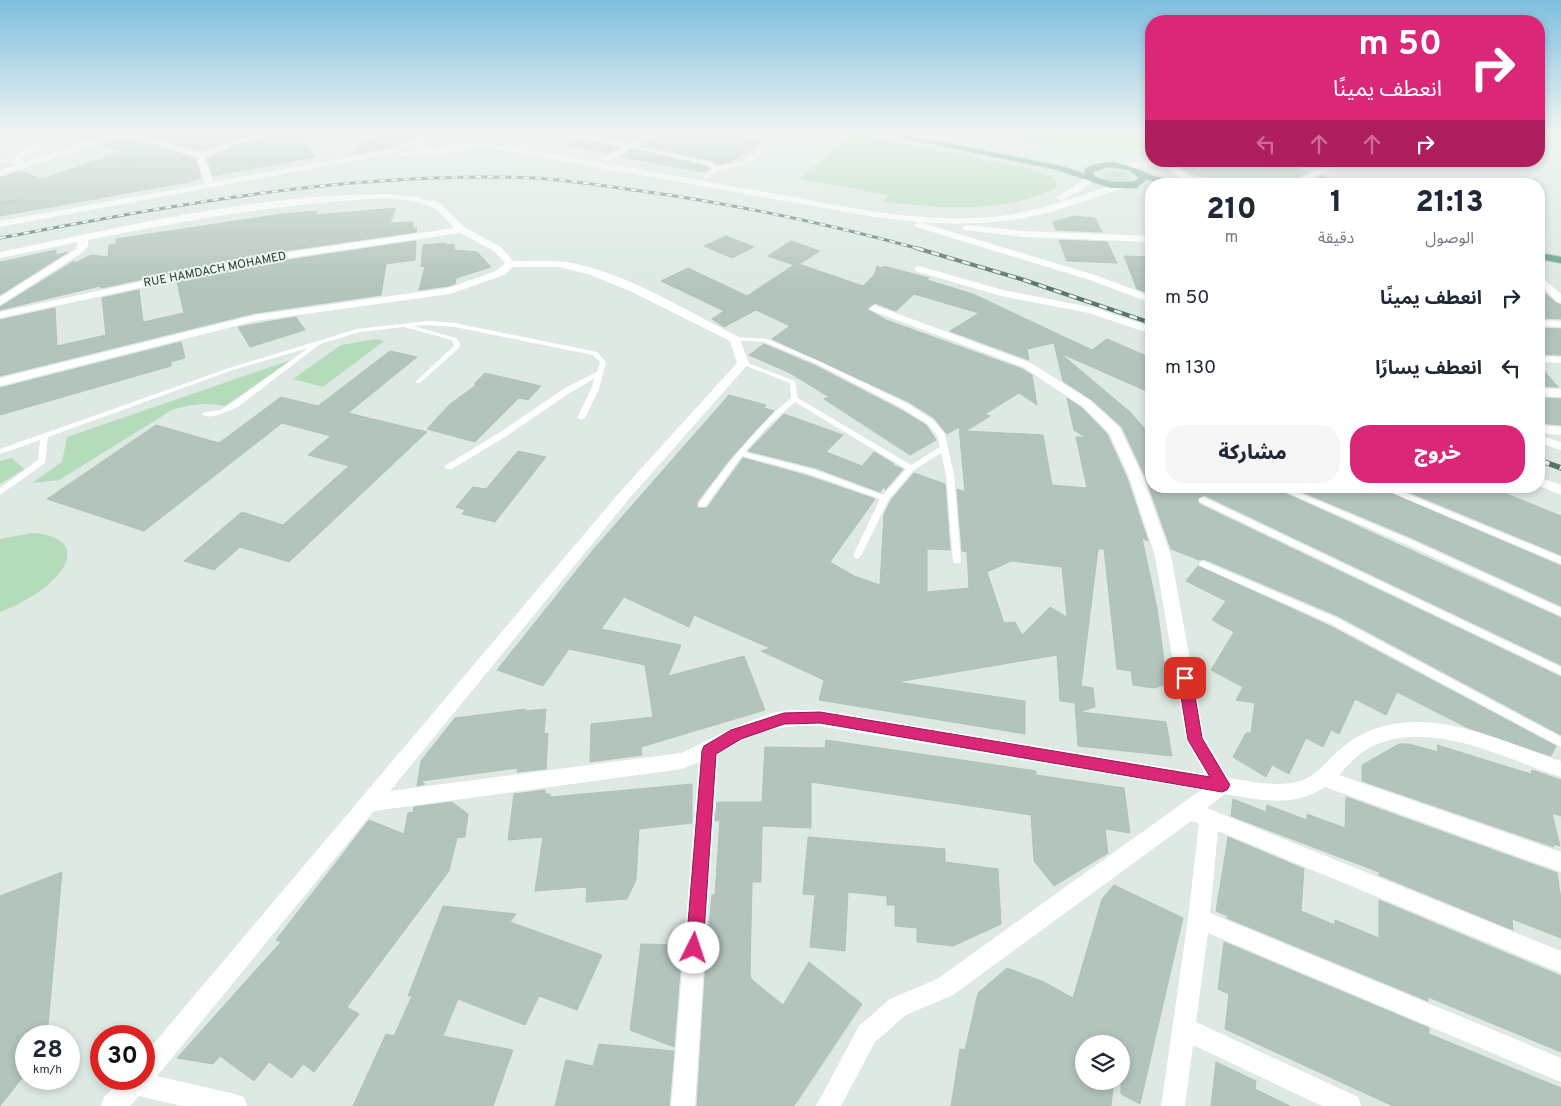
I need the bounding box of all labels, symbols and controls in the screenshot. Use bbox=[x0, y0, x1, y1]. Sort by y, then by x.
text: 50 m bbox=[1358, 23, 1442, 67]
icon: right bbox=[1460, 35, 1525, 100]
text: انعطف يمينًا bbox=[1333, 77, 1442, 104]
icon: left bbox=[1252, 130, 1280, 158]
icon: ahead bbox=[1305, 130, 1333, 158]
icon: ahead bbox=[1358, 130, 1386, 158]
icon: right bbox=[1411, 130, 1439, 158]
text: 1 bbox=[1330, 185, 1342, 222]
text: 21:13 bbox=[1416, 185, 1484, 222]
text: 210 bbox=[1206, 192, 1257, 229]
text: m bbox=[1225, 228, 1238, 248]
text: دقيقة bbox=[1318, 229, 1354, 249]
text: الوصول bbox=[1425, 229, 1474, 249]
street label: RUE HAMDACH MOHAMED bbox=[142, 248, 288, 292]
icon: right bbox=[1497, 284, 1525, 312]
text: 50 m bbox=[1165, 286, 1210, 310]
text: انعطف يمينًا bbox=[1380, 287, 1482, 311]
icon: left bbox=[1497, 354, 1525, 382]
text: 130 m bbox=[1165, 356, 1216, 380]
text: انعطف يسارًا bbox=[1375, 357, 1482, 381]
button: مشاركة bbox=[1165, 425, 1340, 483]
button: خروج bbox=[1350, 425, 1525, 483]
pin bbox=[1164, 657, 1206, 699]
icon: arrive bbox=[1171, 664, 1199, 692]
position arrow bbox=[667, 921, 719, 973]
speed limit sign: 30 bbox=[90, 1025, 155, 1090]
text: 28 bbox=[32, 1035, 63, 1067]
map controls bbox=[1075, 1035, 1130, 1090]
button: layers bbox=[1075, 1035, 1130, 1090]
text: km/h bbox=[33, 1062, 62, 1078]

